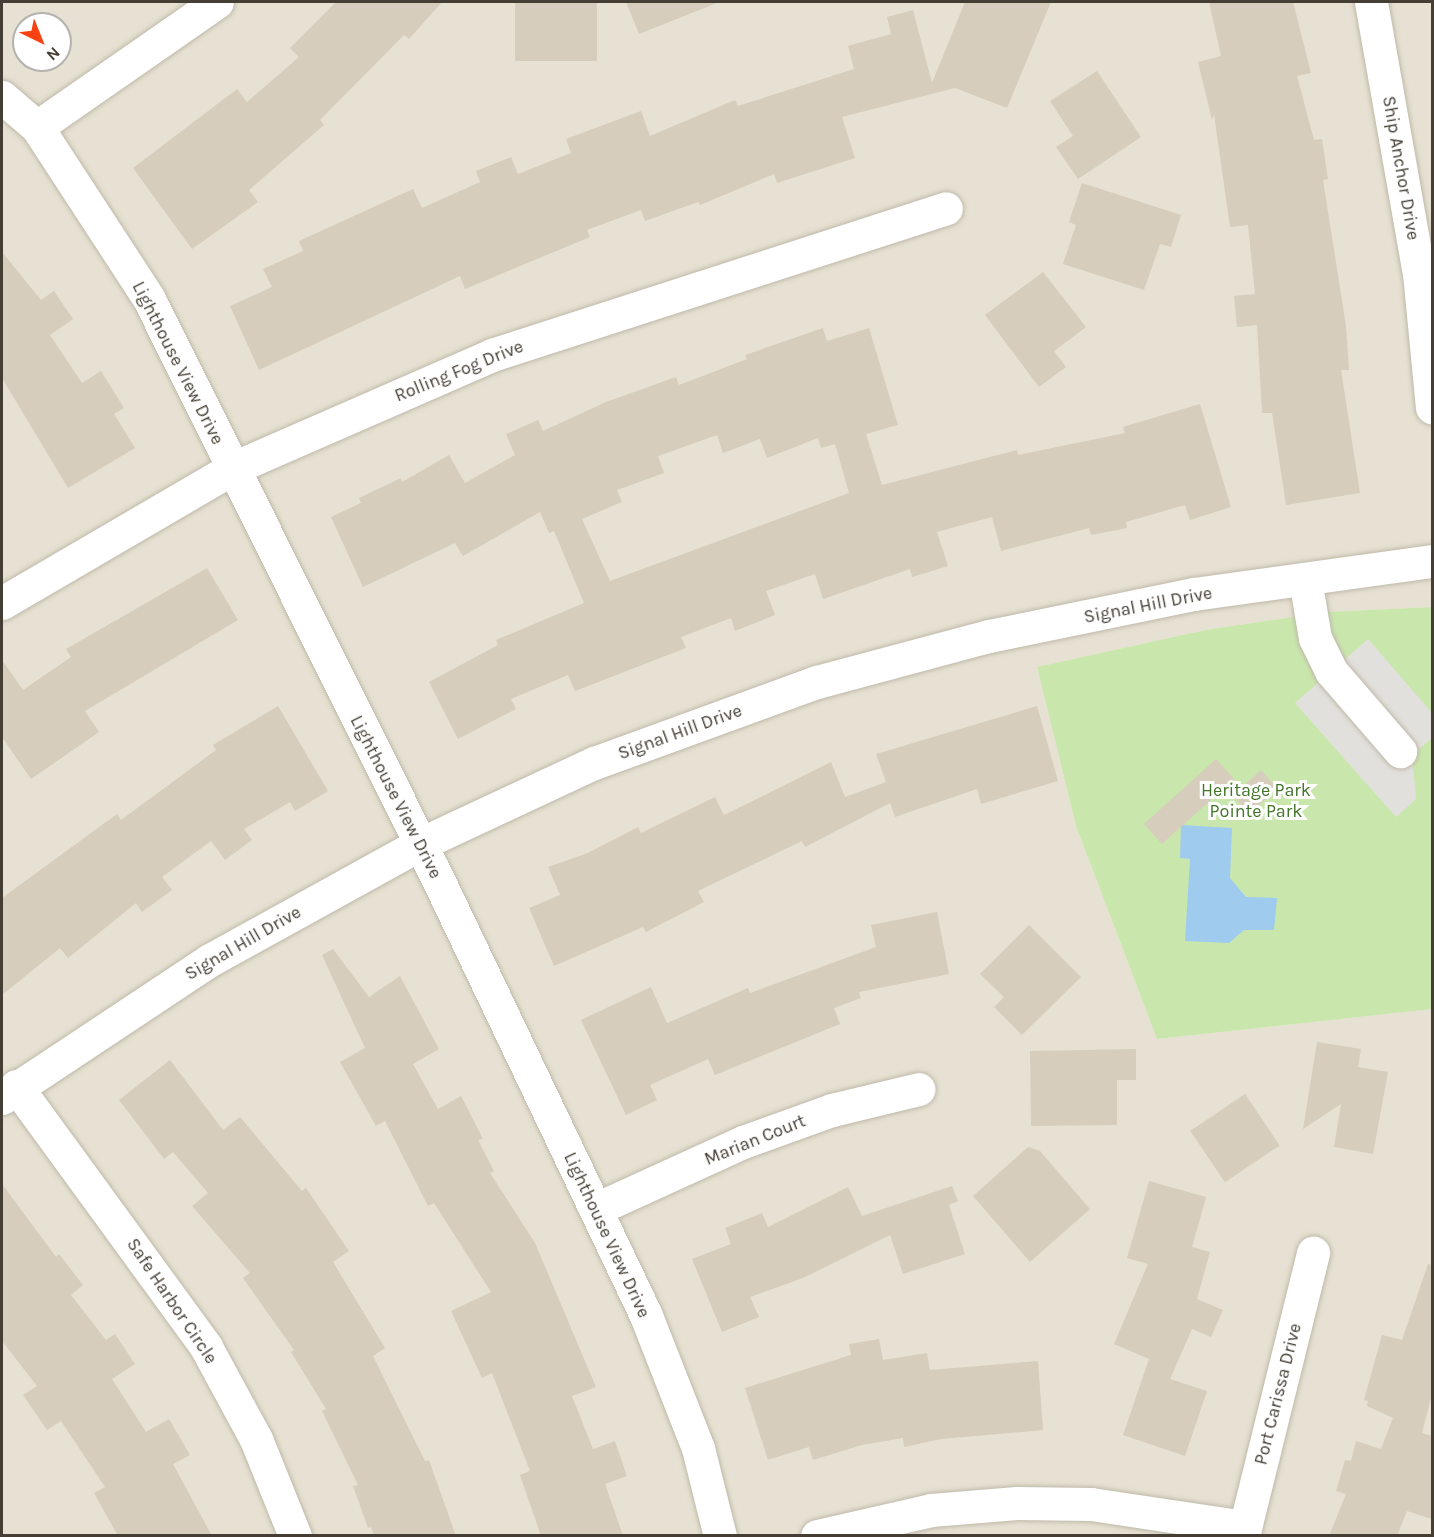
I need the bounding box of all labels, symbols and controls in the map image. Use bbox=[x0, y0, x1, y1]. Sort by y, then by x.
north arrow bbox=[12, 12, 72, 72]
text: N bbox=[43, 43, 64, 65]
street label: Ship Anchor Drive bbox=[1378, 94, 1424, 242]
street label: Lighthouse View Drive bbox=[127, 278, 229, 448]
street label: Rolling Fog Drive bbox=[392, 335, 526, 407]
street label: Signal Hill Drive bbox=[1082, 582, 1214, 628]
street label: Signal Hill Drive bbox=[615, 700, 745, 764]
street label: Lighthouse View Drive bbox=[345, 712, 447, 882]
park label: Heritage Park Pointe Park bbox=[1201, 780, 1311, 822]
street label: Signal Hill Drive bbox=[181, 901, 305, 985]
street label: Marian Court bbox=[701, 1110, 809, 1170]
street label: Lighthouse View Drive bbox=[559, 1149, 655, 1321]
street label: Safe Harbor Circle bbox=[122, 1234, 222, 1368]
street label: Port Carissa Drive bbox=[1250, 1321, 1306, 1467]

